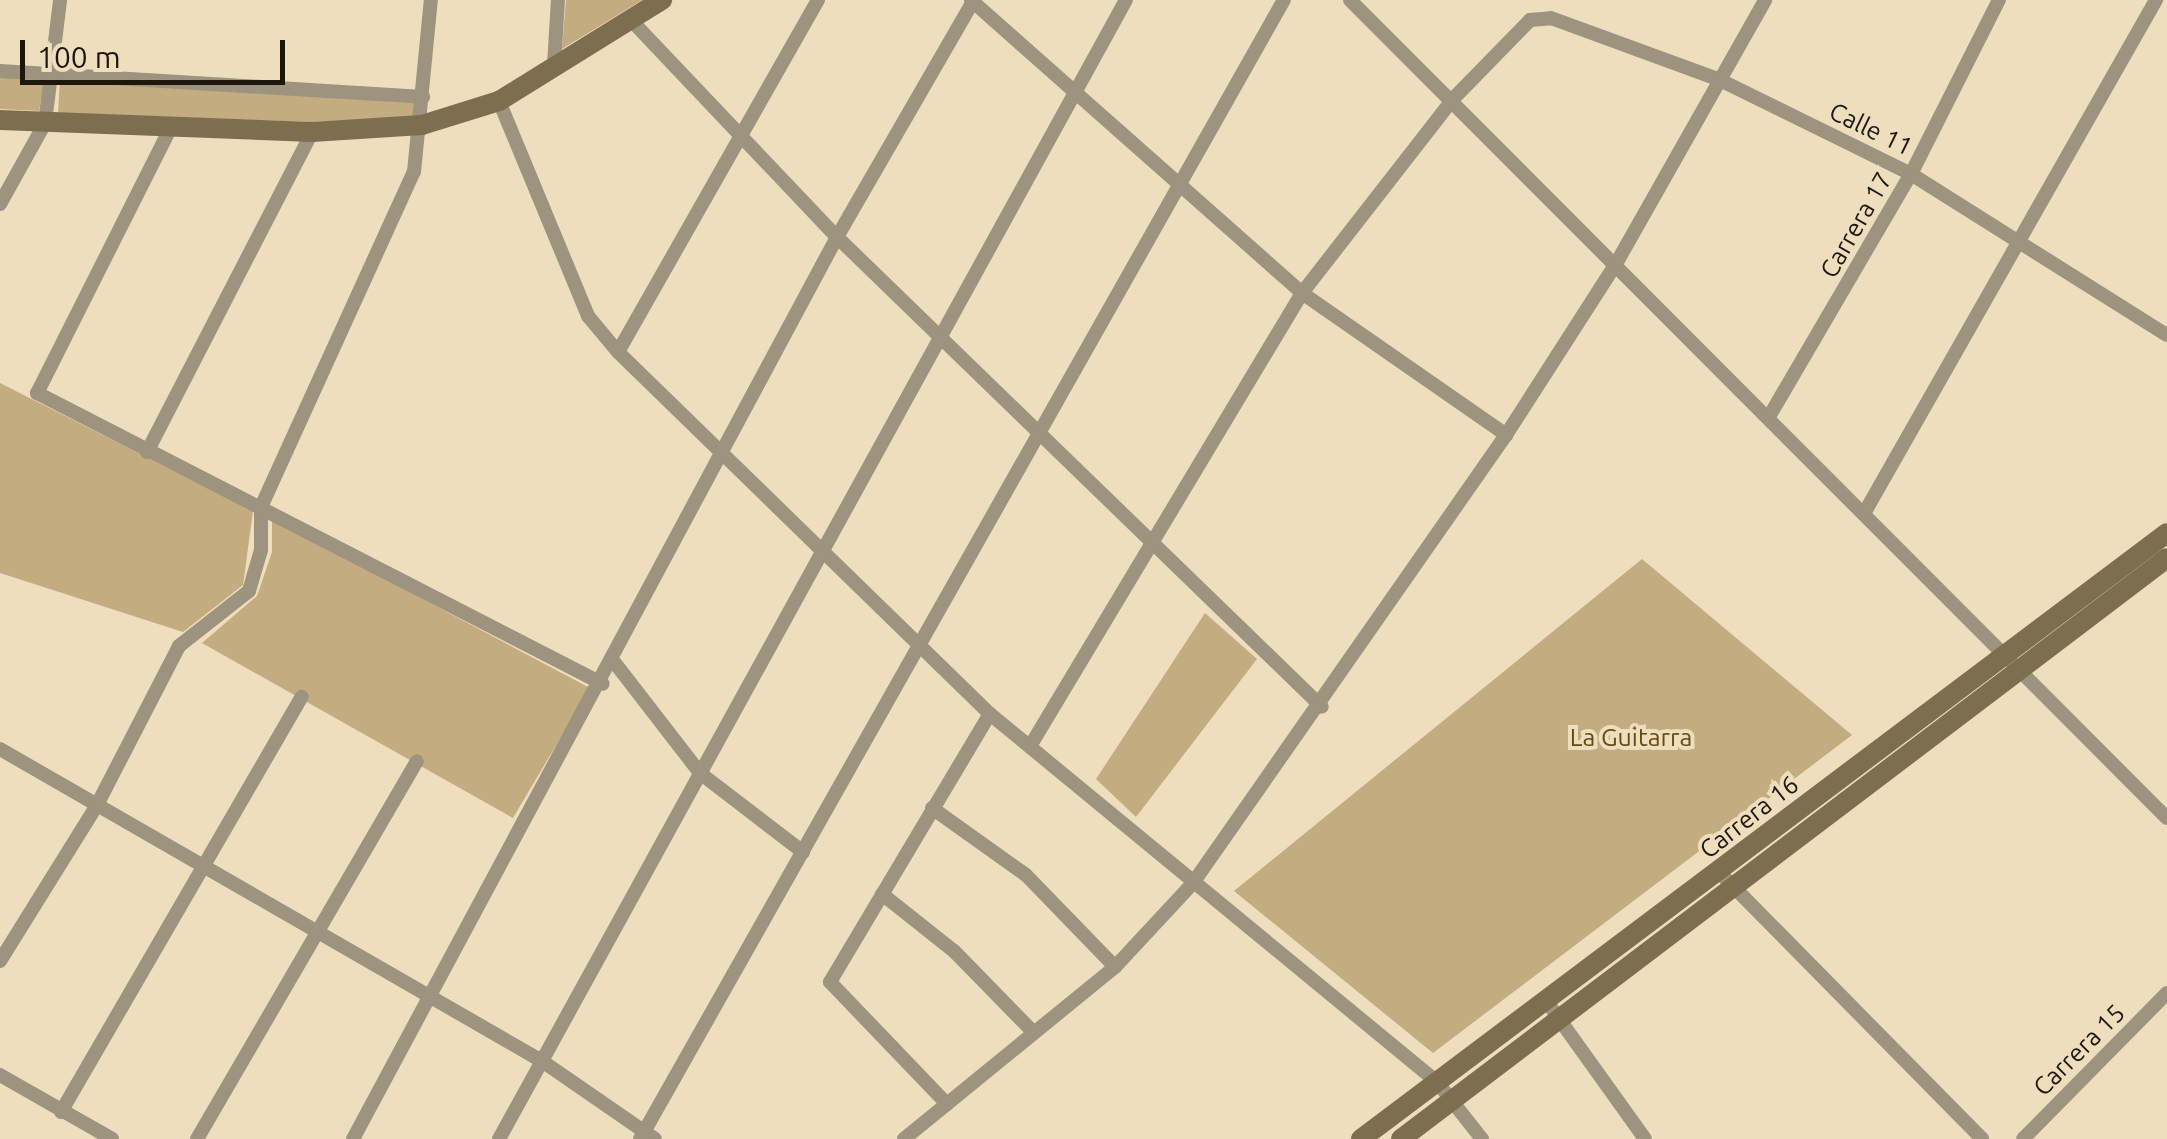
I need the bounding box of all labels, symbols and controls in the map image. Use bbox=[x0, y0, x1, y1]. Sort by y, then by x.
scale bar bbox=[25, 20, 290, 82]
text: 100 m bbox=[37, 40, 121, 74]
street label: Calle 11 bbox=[1824, 96, 1918, 162]
street label: Carrera 17 bbox=[1814, 167, 1898, 283]
park label: La Guitarra bbox=[1570, 722, 1692, 752]
street label: Carrera 16 bbox=[1694, 769, 1804, 865]
street label: Carrera 15 bbox=[2027, 998, 2131, 1102]

